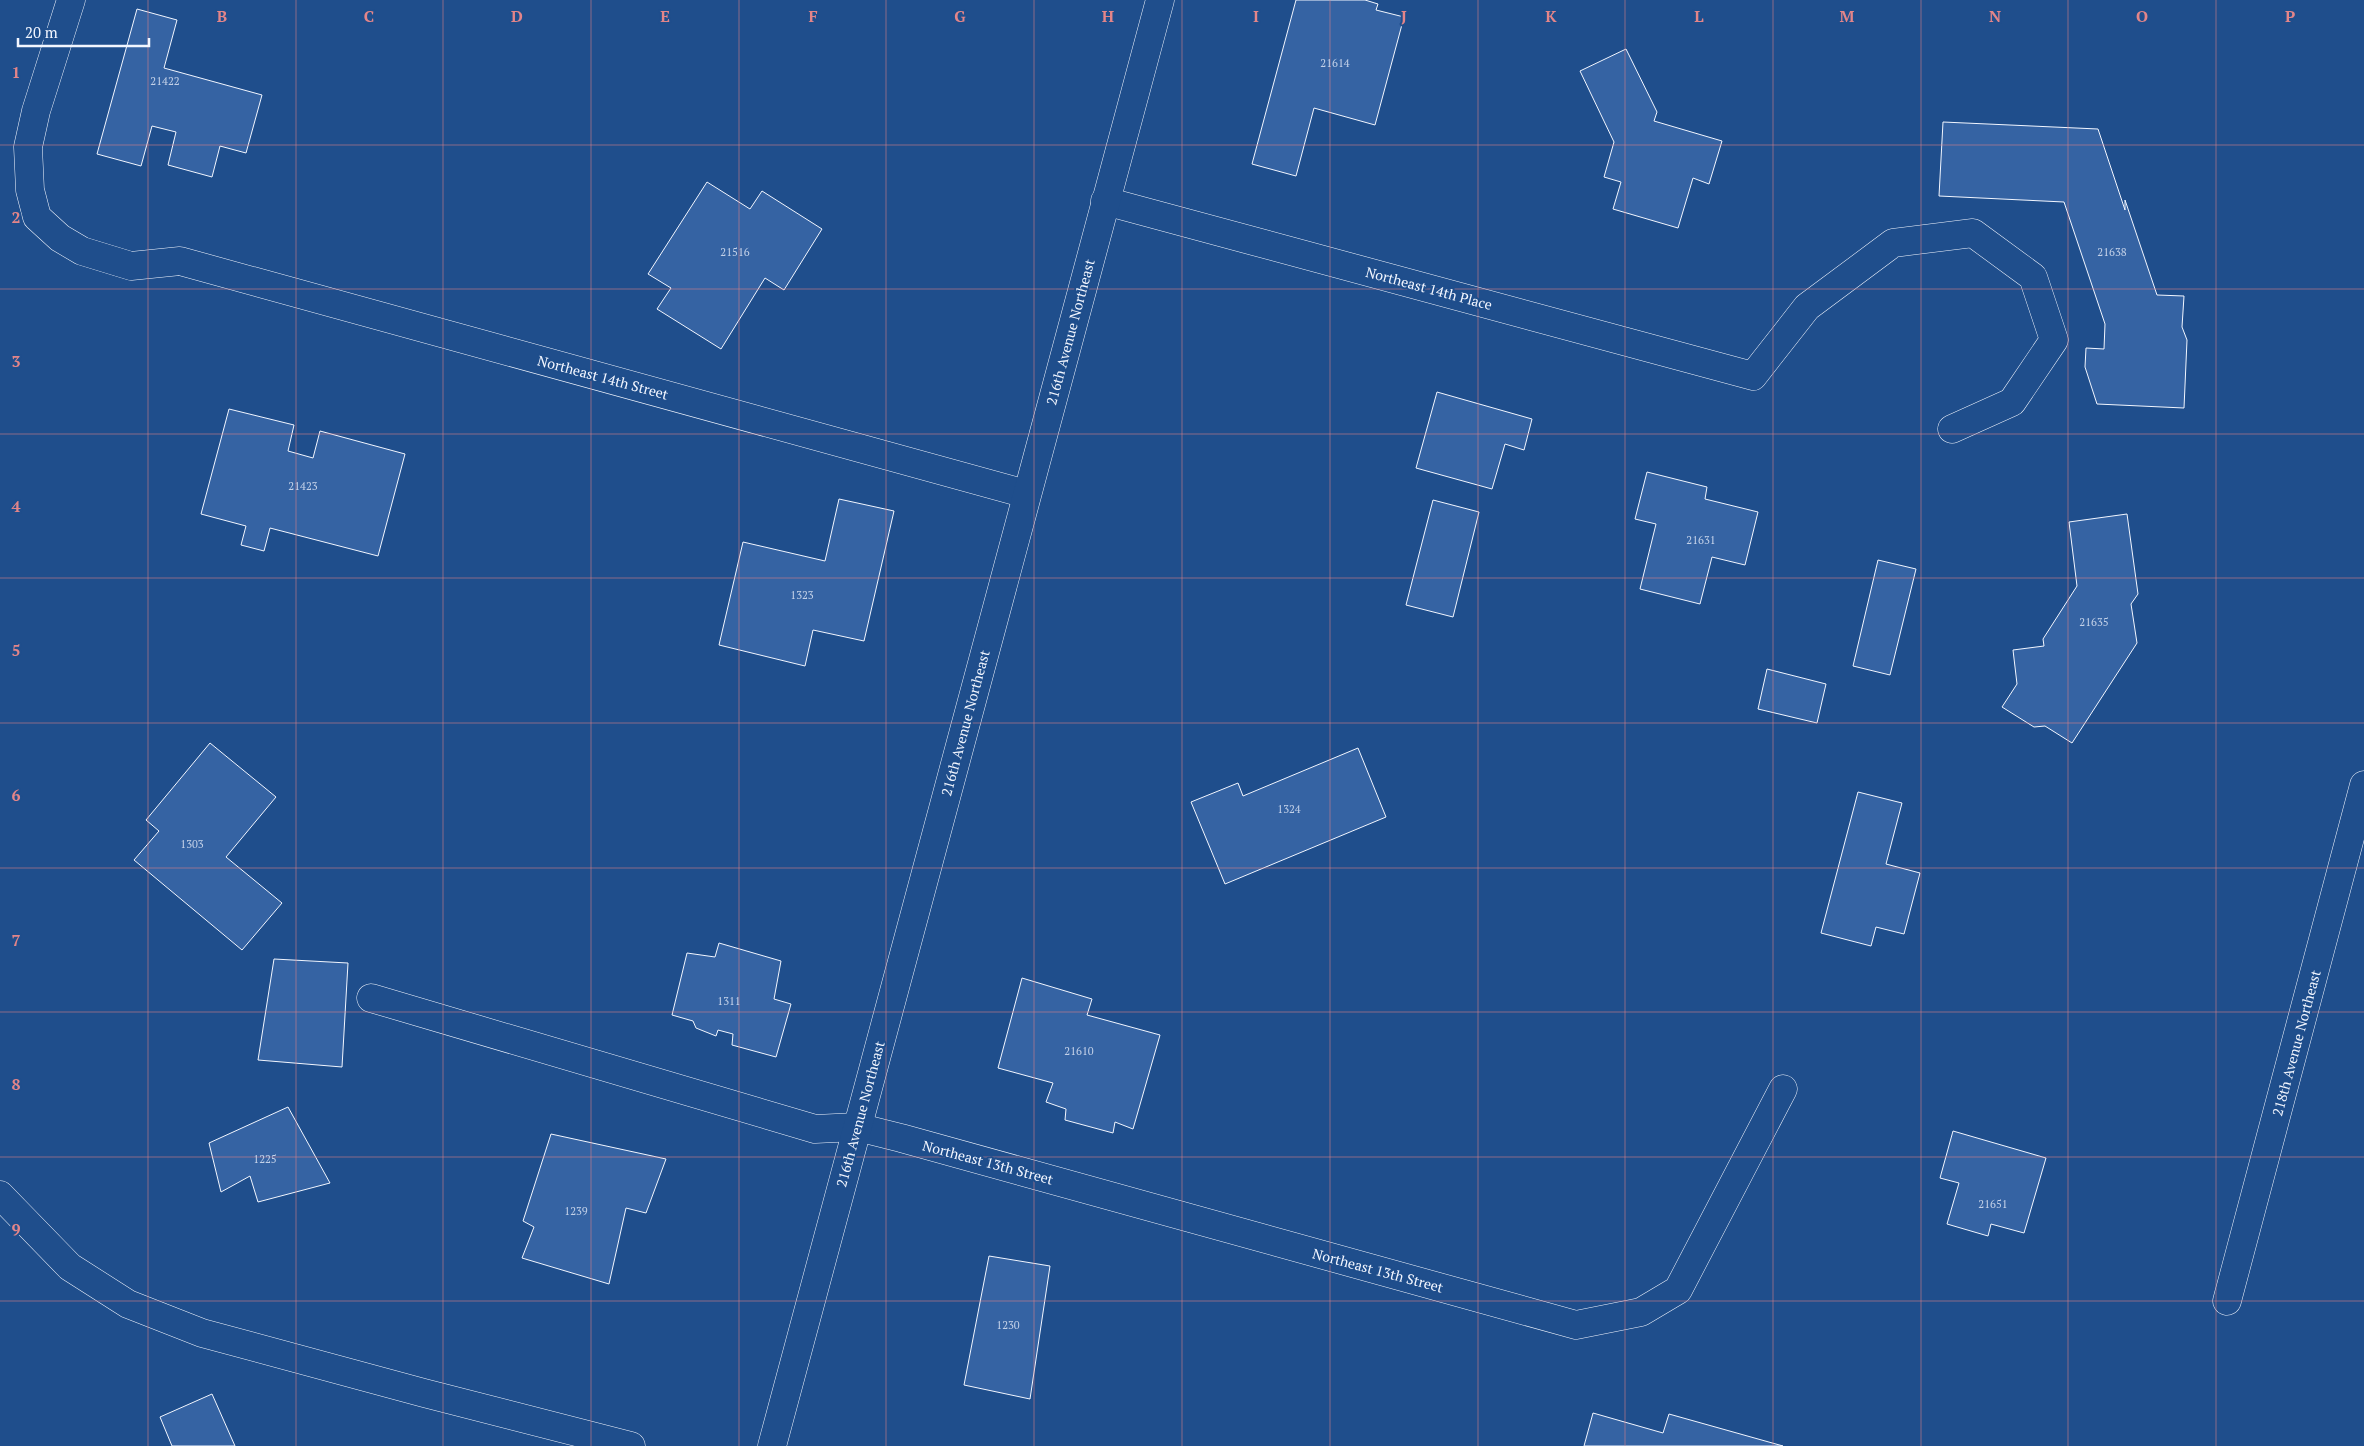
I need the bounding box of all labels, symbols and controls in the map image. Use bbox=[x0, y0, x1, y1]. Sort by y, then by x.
text: B bbox=[217, 5, 227, 27]
text: C bbox=[364, 5, 374, 27]
text: D bbox=[511, 5, 523, 27]
text: E bbox=[660, 5, 670, 27]
text: F bbox=[808, 5, 818, 27]
text: G bbox=[954, 5, 966, 27]
text: H bbox=[1102, 5, 1114, 27]
text: I bbox=[1253, 5, 1259, 27]
text: J bbox=[1401, 5, 1407, 27]
text: K bbox=[1545, 5, 1557, 27]
text: L bbox=[1694, 5, 1704, 27]
text: M bbox=[1840, 5, 1855, 27]
text: N bbox=[1989, 5, 2001, 27]
text: O bbox=[2136, 5, 2148, 27]
text: P bbox=[2285, 5, 2295, 27]
scale bar bbox=[18, 15, 149, 47]
text: 20 m bbox=[25, 22, 58, 42]
house number: 21614 bbox=[1320, 56, 1350, 70]
text: 1 bbox=[11, 61, 21, 83]
house number: 21422 bbox=[150, 74, 180, 88]
text: 2 bbox=[11, 206, 21, 228]
house number: 21516 bbox=[720, 245, 750, 259]
house number: 21638 bbox=[2097, 245, 2127, 259]
street label: 216th Avenue Northeast bbox=[1041, 256, 1099, 407]
street label: Northeast 14th Place bbox=[1364, 262, 1494, 314]
text: 3 bbox=[11, 350, 21, 372]
street label: Northeast 14th Street bbox=[536, 350, 671, 404]
house number: 21423 bbox=[288, 479, 318, 493]
text: 4 bbox=[11, 495, 21, 517]
house number: 21631 bbox=[1686, 533, 1716, 547]
house number: 1323 bbox=[790, 588, 814, 602]
house number: 21635 bbox=[2079, 615, 2109, 629]
text: 5 bbox=[11, 639, 21, 661]
street label: 216th Avenue Northeast bbox=[936, 647, 994, 798]
text: 6 bbox=[11, 784, 21, 806]
house number: 1324 bbox=[1277, 802, 1301, 816]
house number: 1303 bbox=[180, 837, 204, 851]
text: 7 bbox=[11, 929, 21, 951]
street label: 218th Avenue Northeast bbox=[2267, 967, 2325, 1118]
house number: 1311 bbox=[717, 994, 741, 1008]
street label: 216th Avenue Northeast bbox=[831, 1038, 889, 1189]
house number: 21610 bbox=[1064, 1044, 1094, 1058]
text: 8 bbox=[11, 1073, 21, 1095]
street label: Northeast 13th Street bbox=[921, 1135, 1056, 1189]
house number: 1225 bbox=[253, 1152, 277, 1166]
house number: 21651 bbox=[1978, 1197, 2008, 1211]
house number: 1239 bbox=[564, 1204, 588, 1218]
text: 9 bbox=[11, 1218, 21, 1240]
street label: Northeast 13th Street bbox=[1311, 1243, 1446, 1297]
house number: 1230 bbox=[996, 1318, 1020, 1332]

